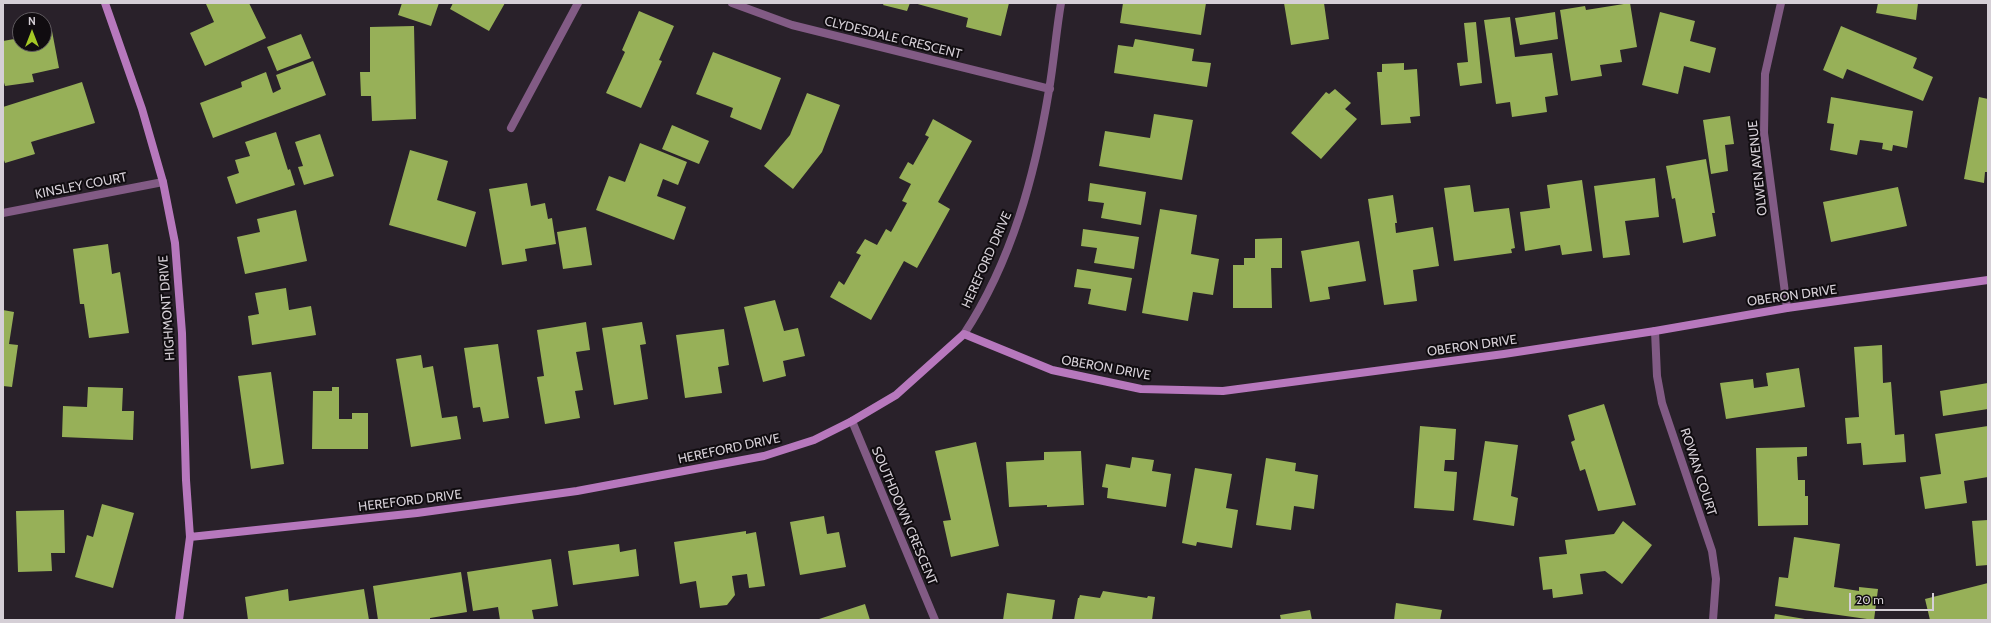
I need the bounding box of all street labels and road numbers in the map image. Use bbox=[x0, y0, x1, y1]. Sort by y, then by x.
street label: CLYDESDALE CRESCENT bbox=[823, 13, 963, 63]
street label: OLWEN AVENUE bbox=[1745, 120, 1771, 216]
street label: KINSLEY COURT bbox=[34, 169, 128, 203]
street label: HEREFORD DRIVE bbox=[959, 209, 1015, 311]
street label: HIGHMONT DRIVE bbox=[156, 255, 178, 361]
street label: OBERON DRIVE bbox=[1746, 282, 1838, 310]
street label: OBERON DRIVE bbox=[1426, 332, 1518, 360]
street label: OBERON DRIVE bbox=[1060, 352, 1152, 384]
street label: ROWAN COURT bbox=[1676, 426, 1720, 518]
street label: HEREFORD DRIVE bbox=[676, 431, 782, 467]
street label: SOUTHDOWN CRESCENT bbox=[868, 444, 940, 588]
street label: HEREFORD DRIVE bbox=[357, 487, 463, 515]

